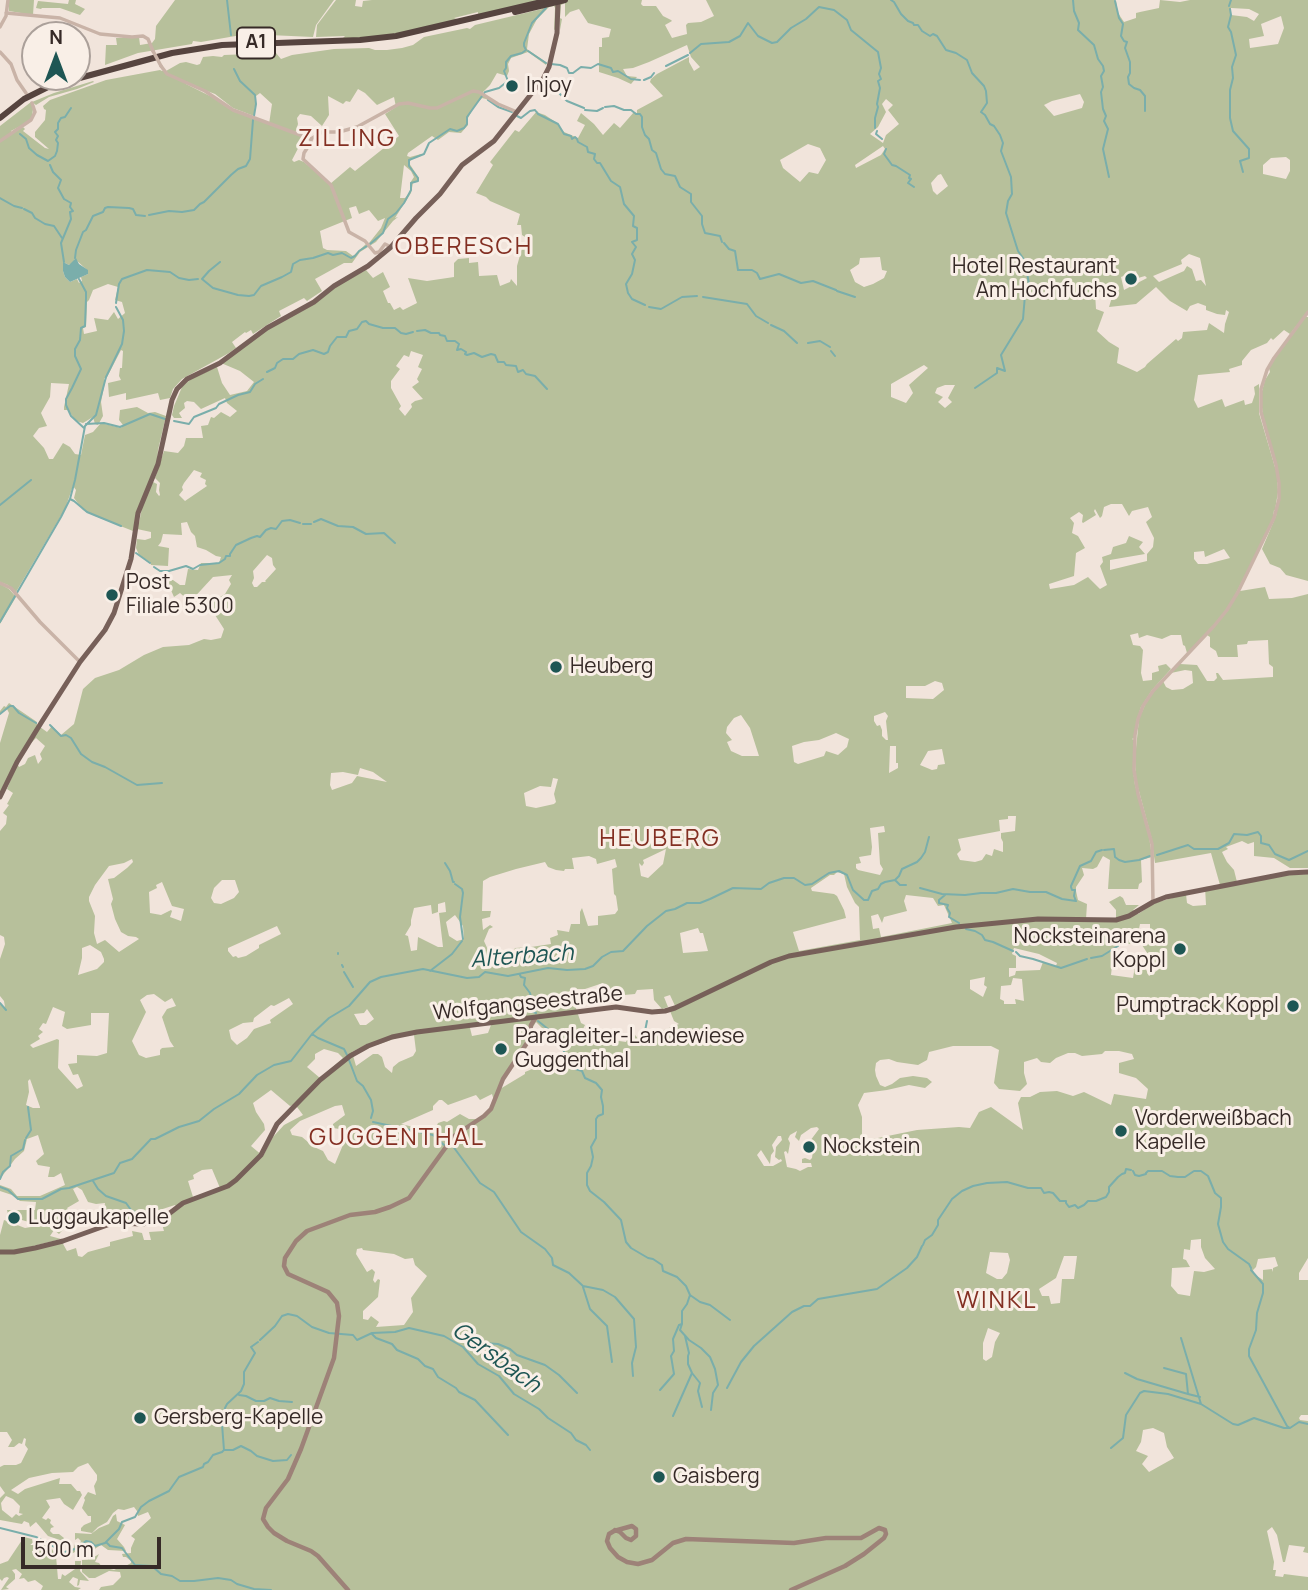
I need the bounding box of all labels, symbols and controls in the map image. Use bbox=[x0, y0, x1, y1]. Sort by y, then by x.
north arrow bbox=[21, 21, 91, 91]
text: N bbox=[49, 24, 63, 50]
road number: A1 bbox=[237, 28, 275, 58]
place label: Injoy bbox=[526, 73, 572, 99]
marker: Injoy bbox=[504, 78, 520, 94]
district label: ZILLING bbox=[299, 125, 395, 153]
district label: OBERESCH bbox=[396, 233, 532, 261]
place label: Hotel Restaurant Am Hochfuchs bbox=[952, 254, 1117, 304]
marker: Hotel Restaurant Am Hochfuchs bbox=[1123, 271, 1139, 287]
place label: Post Filiale 5300 bbox=[126, 570, 234, 620]
marker: Post Filiale 5300 bbox=[104, 587, 120, 603]
place label: Heuberg bbox=[570, 654, 653, 680]
marker: Heuberg bbox=[548, 659, 564, 675]
district label: HEUBERG bbox=[600, 825, 720, 853]
place label: Nocksteinarena Koppl bbox=[1014, 924, 1166, 974]
water label: Alterbach bbox=[470, 940, 574, 974]
marker: Nocksteinarena Koppl bbox=[1172, 941, 1188, 957]
street label: Wolfgangseestraße bbox=[432, 981, 624, 1027]
place label: Pumptrack Koppl bbox=[1116, 993, 1279, 1019]
marker: Pumptrack Koppl bbox=[1285, 998, 1301, 1014]
place label: Paragleiter-Landewiese Guggenthal bbox=[515, 1024, 745, 1074]
marker: Paragleiter-Landewiese Guggenthal bbox=[493, 1041, 509, 1057]
place label: Vorderweißbach Kapelle bbox=[1135, 1106, 1292, 1156]
marker: Vorderweißbach Kapelle bbox=[1113, 1123, 1129, 1139]
district label: GUGGENTHAL bbox=[310, 1124, 484, 1152]
place label: Nockstein bbox=[823, 1134, 920, 1160]
marker: Nockstein bbox=[801, 1139, 817, 1155]
place label: Luggaukapelle bbox=[28, 1205, 169, 1231]
marker: Luggaukapelle bbox=[6, 1210, 22, 1226]
district label: WINKL bbox=[957, 1287, 1037, 1315]
water label: Gersbach bbox=[446, 1317, 546, 1399]
place label: Gersberg-Kapelle bbox=[154, 1405, 323, 1431]
marker: Gersberg-Kapelle bbox=[132, 1410, 148, 1426]
place label: Gaisberg bbox=[673, 1464, 760, 1490]
marker: Gaisberg bbox=[651, 1469, 667, 1485]
scale bar bbox=[24, 1524, 164, 1568]
text: 500 m bbox=[34, 1535, 94, 1563]

